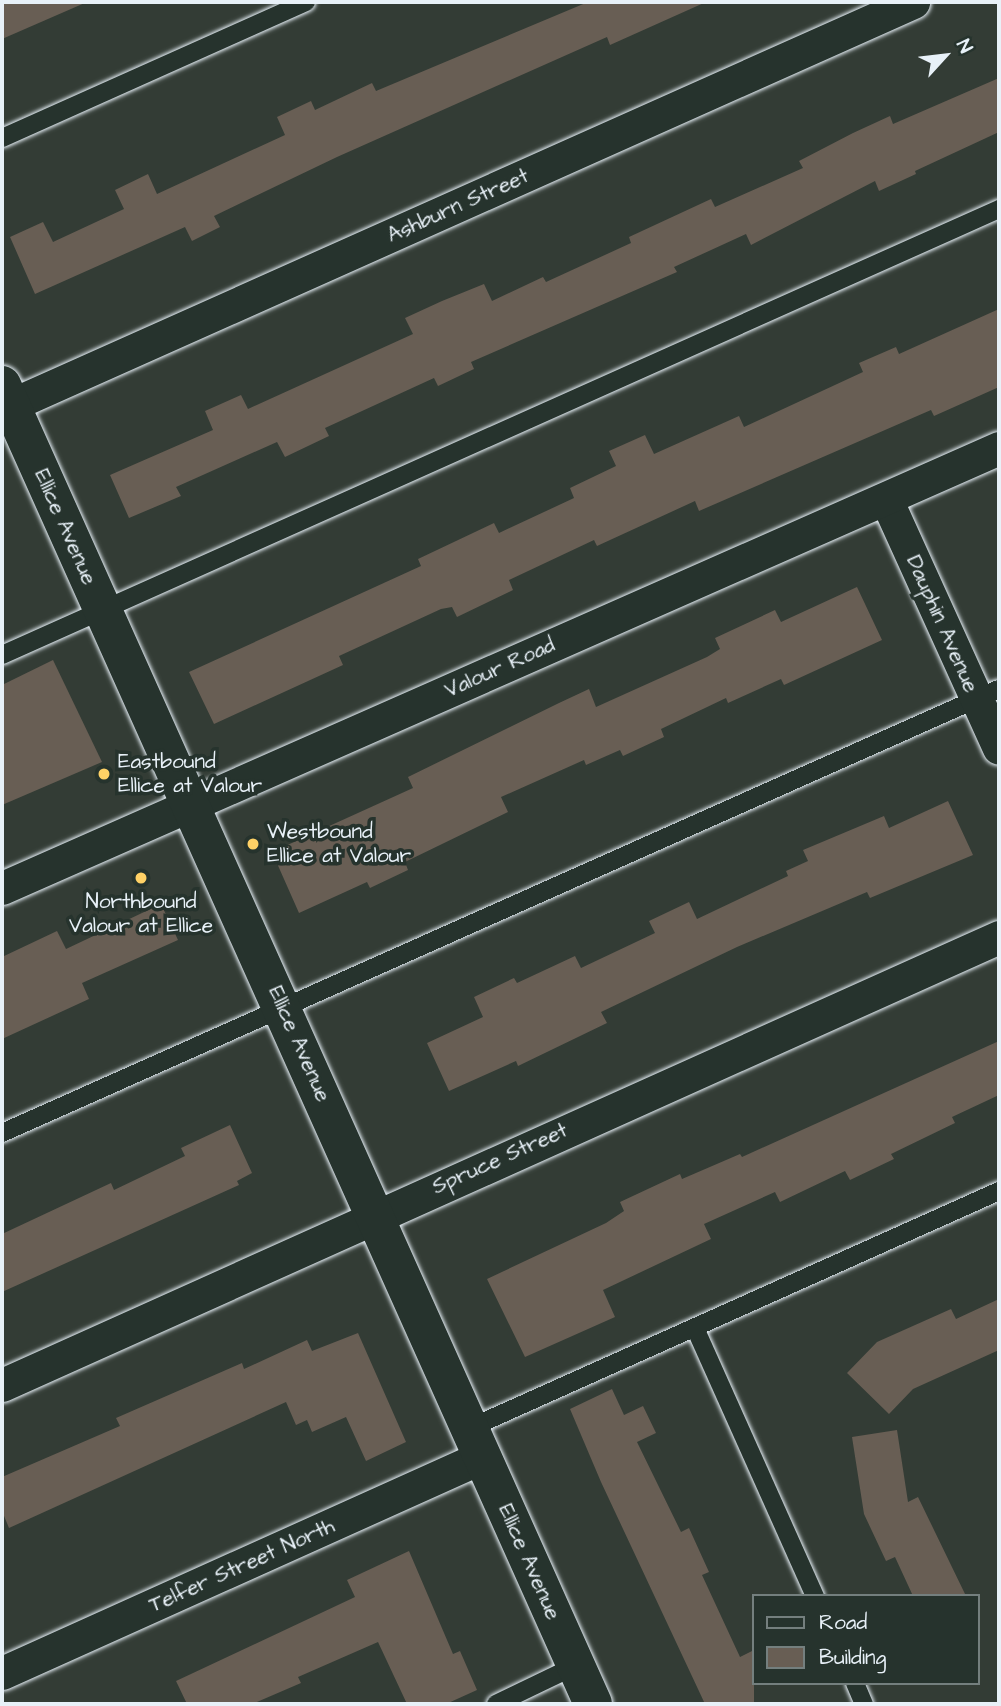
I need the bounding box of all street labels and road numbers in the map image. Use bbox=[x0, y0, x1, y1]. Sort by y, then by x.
street label: Ashburn Street bbox=[383, 164, 533, 248]
street label: Ellice Avenue bbox=[28, 465, 102, 589]
street label: Dauphin Avenue bbox=[901, 552, 983, 696]
street label: Valour Road bbox=[441, 633, 559, 703]
street label: Ellice Avenue bbox=[262, 982, 336, 1106]
street label: Spruce Street bbox=[429, 1118, 571, 1200]
street label: Ellice Avenue bbox=[492, 1500, 566, 1624]
street label: Telfer Street North bbox=[145, 1514, 339, 1618]

